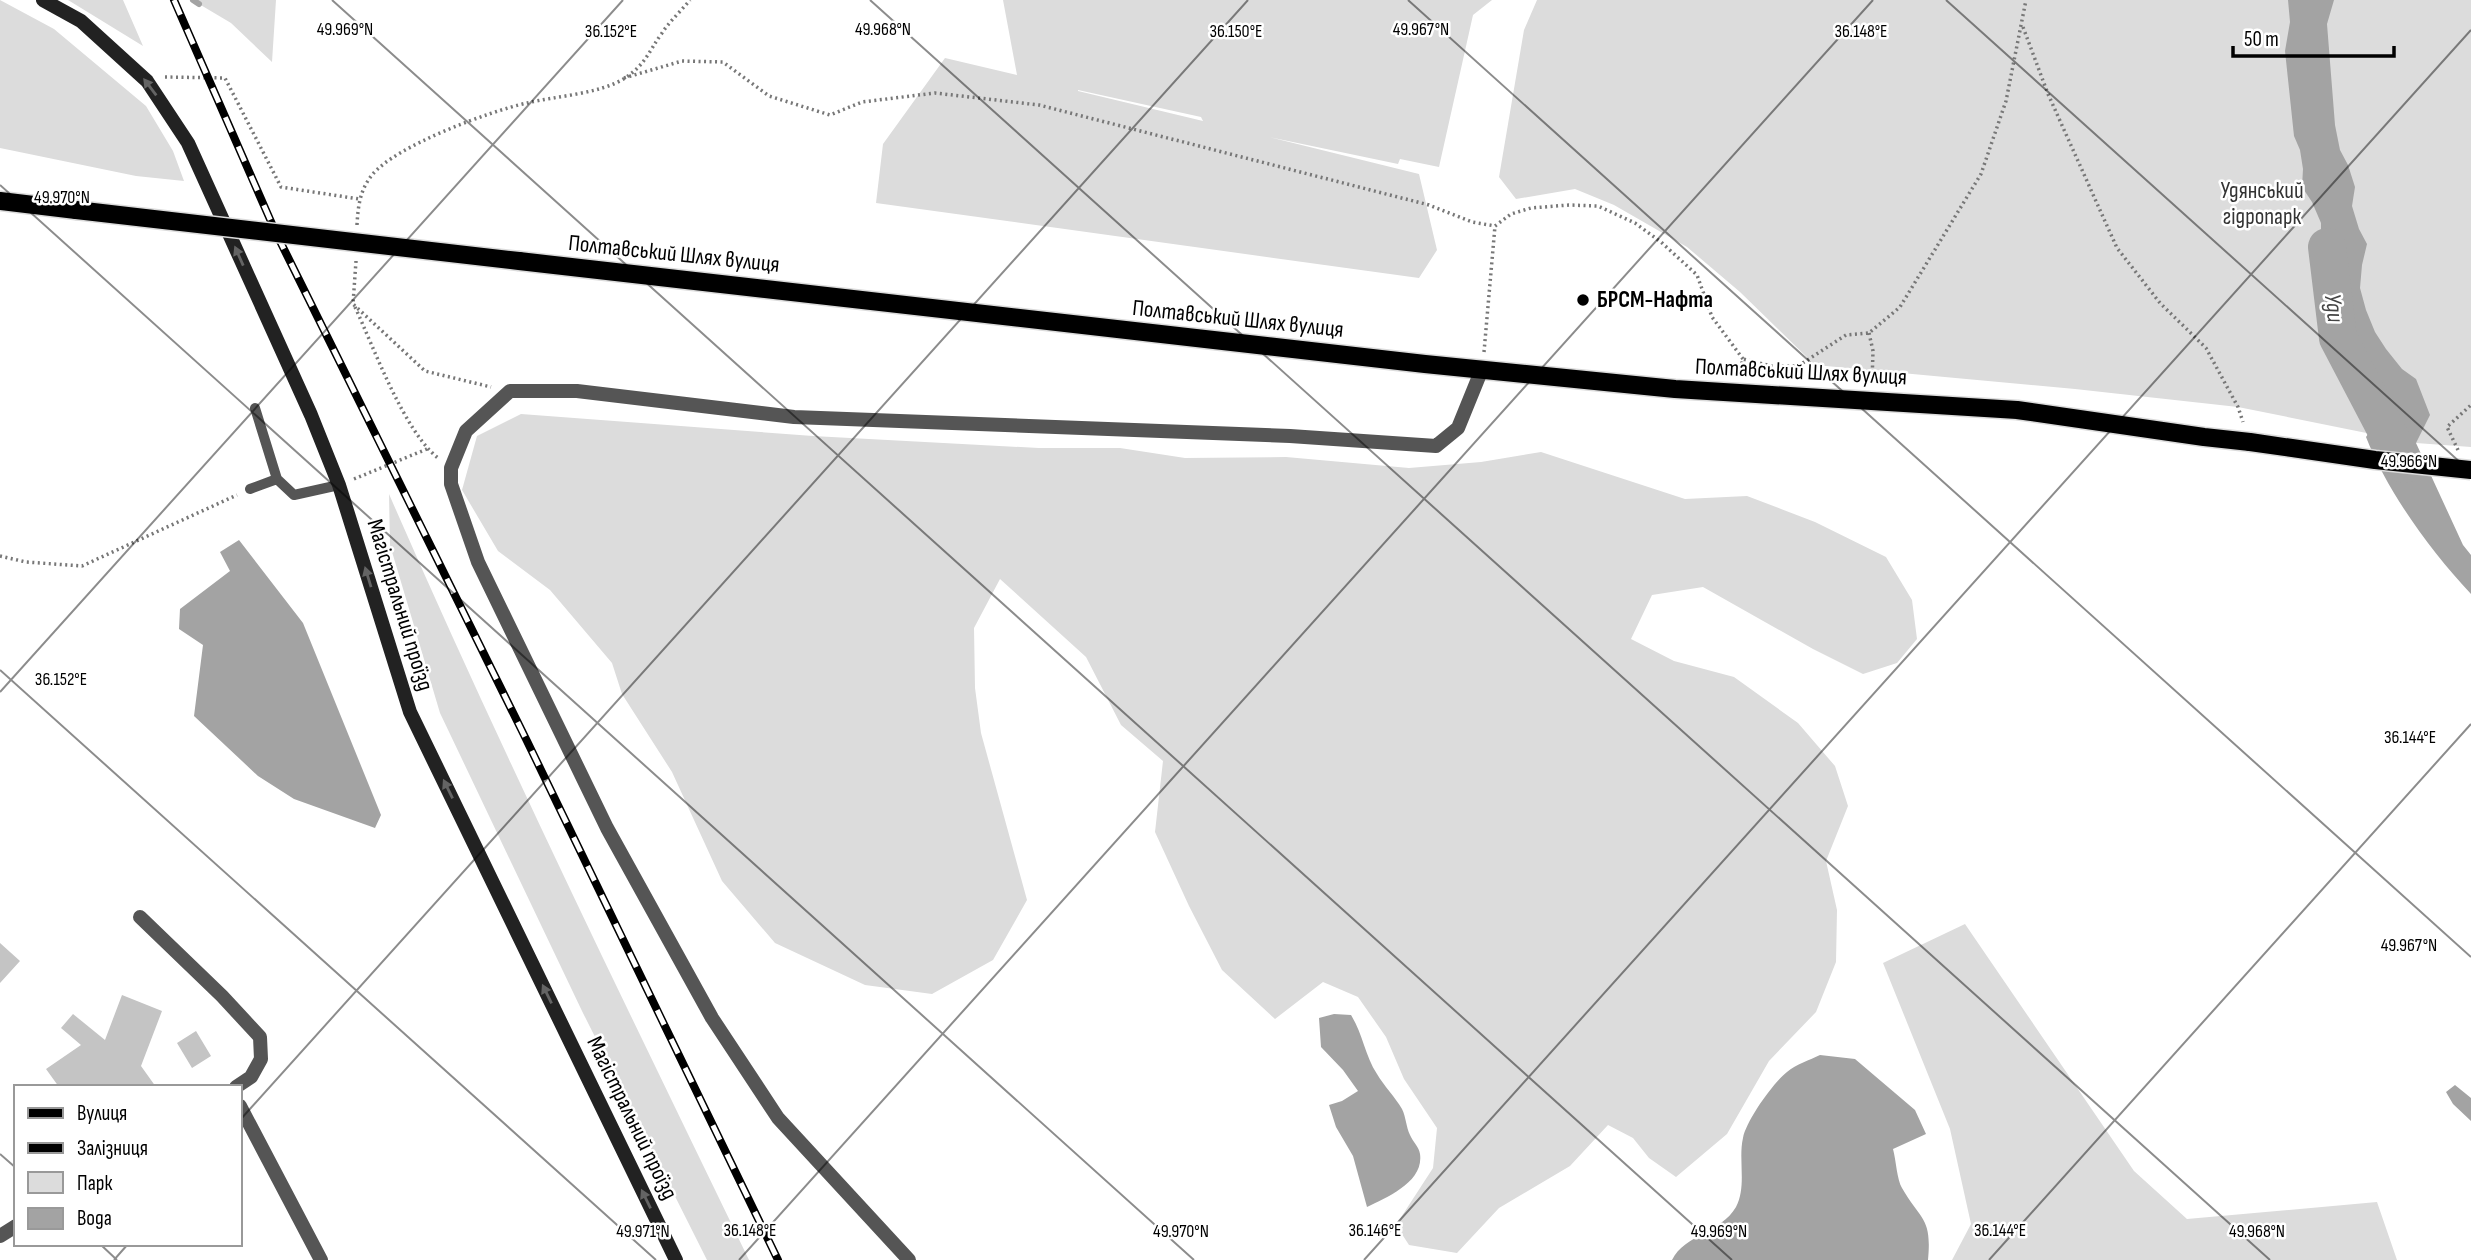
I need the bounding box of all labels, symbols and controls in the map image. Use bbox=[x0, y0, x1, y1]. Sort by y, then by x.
scale bar bbox=[2233, 14, 2394, 58]
text: 49.969°N bbox=[317, 19, 373, 40]
text: 49.968°N bbox=[855, 19, 911, 40]
text: 49.967°N bbox=[1393, 19, 1449, 40]
text: 36.152°E bbox=[585, 21, 637, 42]
text: 36.150°E bbox=[1210, 21, 1262, 42]
text: 36.148°E bbox=[1835, 21, 1887, 42]
text: 50 m bbox=[2244, 27, 2279, 52]
one-way arrow bbox=[143, 78, 157, 96]
park label: Удянський гідропарк bbox=[2220, 177, 2304, 231]
text: 49.970°N bbox=[34, 187, 90, 208]
street label: Полтавський Шлях вулиця bbox=[567, 229, 781, 279]
one-way arrow bbox=[233, 246, 245, 266]
place label: БРСМ-Нафта bbox=[1597, 286, 1713, 314]
marker: БРСМ-Нафта bbox=[1575, 292, 1591, 308]
water label: Уди bbox=[2318, 292, 2350, 324]
street label: Полтавський Шлях вулиця bbox=[1131, 294, 1345, 344]
street label: Полтавський Шлях вулиця bbox=[1694, 352, 1908, 392]
text: 49.966°N bbox=[2381, 451, 2437, 472]
street label: Магістральний проїзд bbox=[361, 516, 439, 694]
one-way arrow bbox=[362, 566, 372, 587]
text: 36.152°E bbox=[35, 669, 87, 690]
text: 36.144°E bbox=[2384, 727, 2436, 748]
one-way arrow bbox=[442, 779, 453, 799]
text: 49.967°N bbox=[2381, 935, 2437, 956]
one-way arrow bbox=[541, 984, 553, 1004]
street label: Магістральний проїзд bbox=[580, 1032, 684, 1204]
legend bbox=[14, 1085, 242, 1246]
text: Вулиця bbox=[77, 1101, 127, 1126]
text: Залізниця bbox=[77, 1136, 148, 1161]
text: Парк bbox=[77, 1171, 112, 1196]
one-way arrow bbox=[641, 1189, 652, 1209]
text: Вода bbox=[77, 1206, 112, 1231]
text: 36.148°E bbox=[724, 1220, 776, 1241]
text: 36.146°E bbox=[1348, 1220, 1402, 1241]
text: 36.144°E bbox=[1974, 1220, 2026, 1241]
text: 49.971°N bbox=[616, 1221, 670, 1242]
text: 49.970°N bbox=[1153, 1221, 1209, 1242]
text: 49.969°N bbox=[1691, 1221, 1747, 1242]
text: 49.968°N bbox=[2229, 1221, 2285, 1242]

